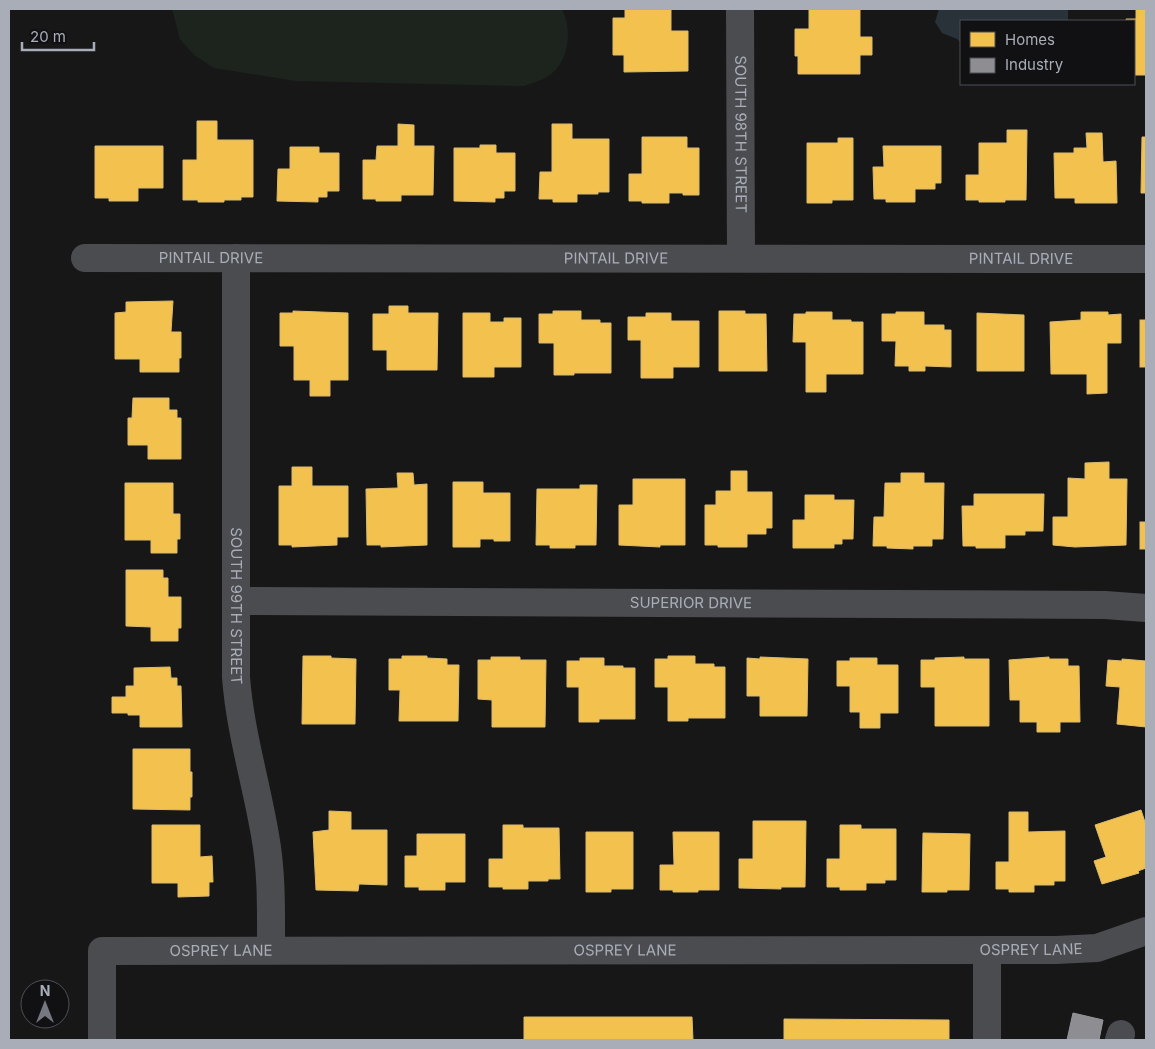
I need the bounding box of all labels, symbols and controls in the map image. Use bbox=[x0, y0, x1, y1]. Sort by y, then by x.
scale bar bbox=[22, 20, 95, 52]
legend bbox=[960, 20, 1135, 85]
text: 20 m bbox=[30, 27, 66, 46]
text: Homes bbox=[1005, 30, 1055, 49]
street label: SOUTH 98TH STREET bbox=[731, 55, 751, 213]
text: Industry bbox=[1005, 55, 1064, 74]
street label: PINTAIL DRIVE bbox=[159, 248, 263, 267]
street label: PINTAIL DRIVE bbox=[564, 248, 668, 268]
street label: PINTAIL DRIVE bbox=[969, 249, 1073, 268]
street label: SOUTH 99TH STREET bbox=[227, 527, 247, 686]
street label: SUPERIOR DRIVE bbox=[630, 593, 752, 612]
street label: OSPREY LANE bbox=[979, 939, 1083, 959]
street label: OSPREY LANE bbox=[573, 940, 677, 960]
street label: OSPREY LANE bbox=[169, 941, 273, 960]
north arrow bbox=[20, 979, 70, 1029]
text: N bbox=[40, 982, 50, 999]

